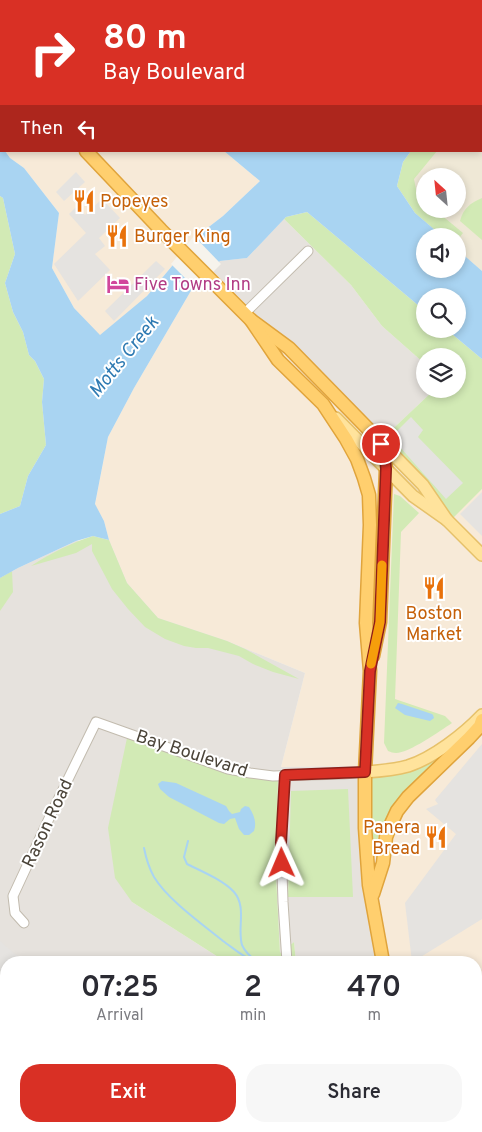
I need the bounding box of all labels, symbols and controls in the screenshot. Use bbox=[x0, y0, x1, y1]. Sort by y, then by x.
text: 80 m bbox=[103, 17, 187, 61]
icon: right bbox=[20, 20, 85, 85]
text: Bay Boulevard bbox=[103, 60, 245, 87]
icon: left bbox=[73, 115, 101, 143]
text: Then bbox=[20, 117, 63, 141]
north arrow bbox=[416, 168, 466, 218]
map controls bbox=[416, 168, 466, 398]
restaurant icon: Popeyes bbox=[71, 188, 97, 214]
place label: Popeyes bbox=[100, 191, 169, 214]
restaurant icon: Burger King bbox=[104, 223, 130, 249]
place label: Burger King bbox=[134, 226, 231, 249]
button: sound bbox=[416, 228, 466, 278]
hotel icon: Five Towns Inn bbox=[105, 271, 131, 297]
place label: Five Towns Inn bbox=[134, 274, 251, 297]
button: search bbox=[416, 288, 466, 338]
water label: Motts Creek bbox=[84, 311, 165, 403]
button: layers bbox=[416, 348, 466, 398]
pin bbox=[360, 423, 402, 465]
icon: arrive bbox=[367, 430, 395, 458]
restaurant icon: Boston Market bbox=[421, 575, 447, 601]
place label: Boston Market bbox=[406, 603, 462, 647]
street label: Bay Boulevard bbox=[133, 725, 251, 783]
street label: Rason Road bbox=[18, 775, 79, 872]
place label: Panera Bread bbox=[363, 817, 420, 861]
restaurant icon: Panera Bread bbox=[423, 824, 449, 850]
position arrow bbox=[255, 836, 307, 888]
text: 07:25 bbox=[81, 970, 159, 1007]
text: 2 bbox=[244, 970, 262, 1007]
text: 470 bbox=[347, 970, 401, 1007]
text: Arrival bbox=[96, 1006, 144, 1026]
text: min bbox=[240, 1006, 266, 1026]
text: m bbox=[367, 1006, 381, 1026]
button: Exit bbox=[20, 1064, 236, 1122]
button: Share bbox=[246, 1064, 462, 1122]

